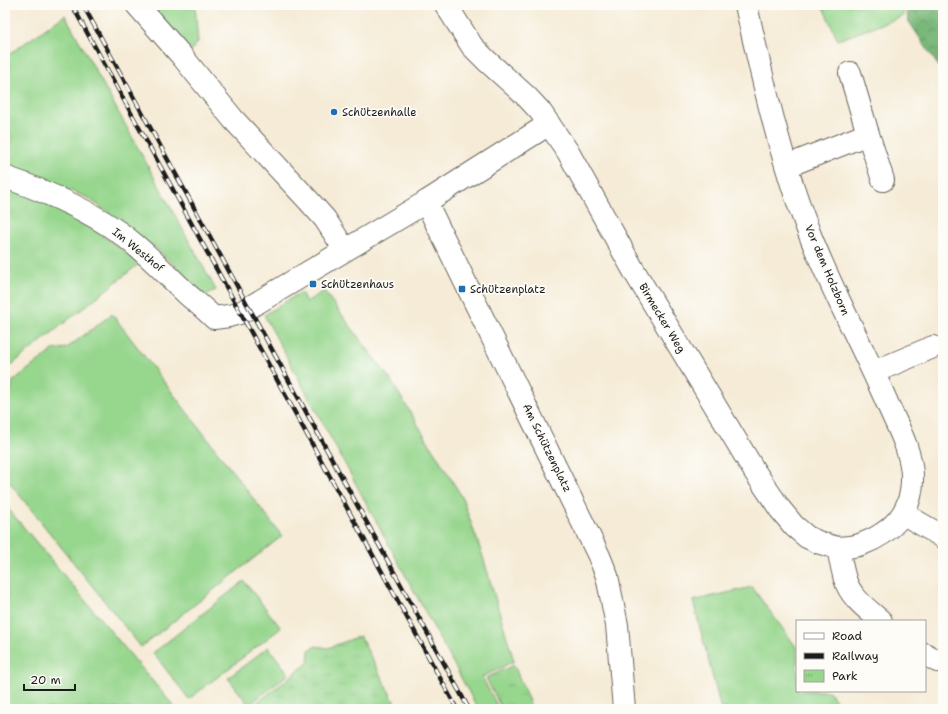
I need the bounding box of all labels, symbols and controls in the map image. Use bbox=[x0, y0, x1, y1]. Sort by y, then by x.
place label: Schützenhalle bbox=[342, 105, 416, 120]
marker: Schützenhalle bbox=[329, 107, 339, 117]
street label: Vor dem Holzborn bbox=[801, 222, 853, 318]
street label: Im Westhof bbox=[109, 225, 168, 276]
place label: Schützenhaus bbox=[321, 277, 394, 292]
marker: Schützenhaus bbox=[308, 279, 318, 289]
street label: Birmecker Weg bbox=[635, 280, 689, 356]
place label: Schützenplatz bbox=[470, 282, 546, 297]
marker: Schützenplatz bbox=[457, 284, 467, 294]
street label: Am Schützenplatz bbox=[519, 401, 575, 495]
legend bbox=[796, 620, 926, 692]
text: Road bbox=[832, 628, 863, 644]
text: Railway bbox=[832, 648, 879, 664]
scale bar bbox=[24, 666, 75, 692]
text: Park bbox=[832, 668, 858, 684]
text: 20 m bbox=[30, 672, 61, 688]

